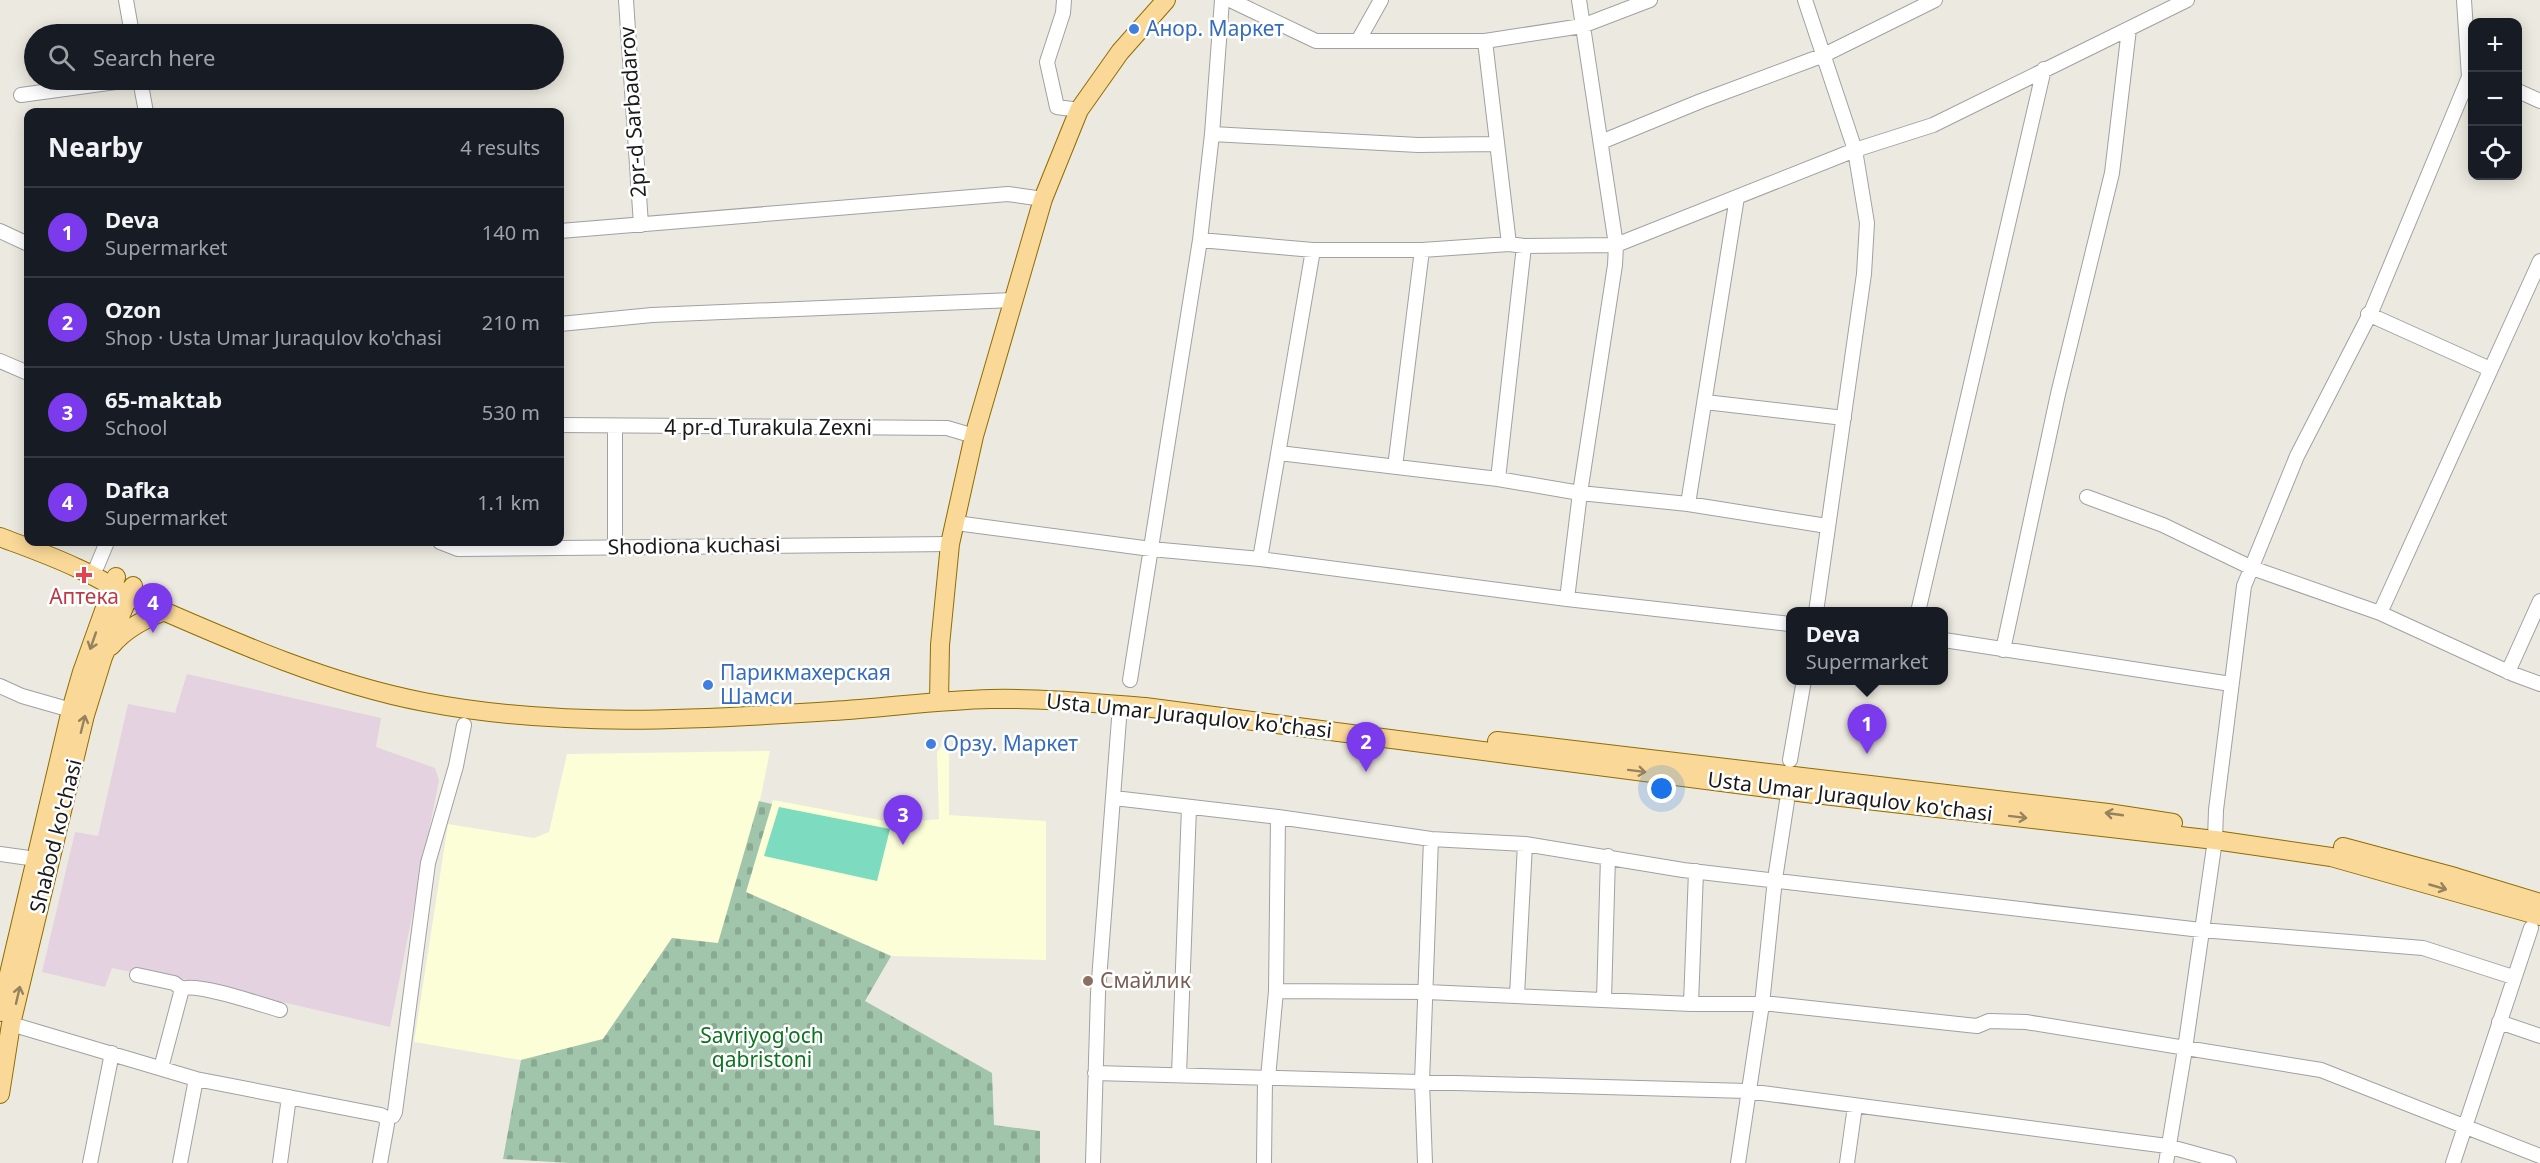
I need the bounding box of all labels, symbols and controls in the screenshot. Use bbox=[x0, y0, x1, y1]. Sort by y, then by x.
place label: Анор. Маркет bbox=[1146, 14, 1284, 42]
map controls bbox=[2468, 18, 2522, 180]
button: + bbox=[2468, 18, 2522, 72]
marker: Анор. Маркет bbox=[1127, 22, 1141, 36]
search box bbox=[24, 24, 564, 90]
street label: 2pr-d Sarbadarov bbox=[612, 25, 652, 199]
icon: search bbox=[45, 41, 78, 74]
text: Search here bbox=[93, 42, 215, 72]
button: − bbox=[2468, 72, 2522, 126]
button: locate bbox=[2468, 126, 2522, 180]
text: Nearby bbox=[48, 129, 143, 165]
text: 4 results bbox=[460, 134, 540, 161]
text: Deva bbox=[105, 204, 160, 234]
text: 1 bbox=[62, 219, 73, 246]
text: 140 m bbox=[482, 219, 540, 246]
text: Supermarket bbox=[105, 234, 228, 261]
text: Ozon bbox=[105, 294, 161, 324]
text: 2 bbox=[62, 309, 73, 336]
text: 210 m bbox=[482, 309, 540, 336]
text: Shop · Usta Umar Juraqulov ko'chasi bbox=[105, 324, 442, 351]
text: 65-maktab bbox=[105, 384, 222, 414]
text: 3 bbox=[62, 399, 73, 426]
text: 530 m bbox=[482, 399, 540, 426]
street label: 4 pr-d Turakula Zexni bbox=[664, 413, 872, 441]
text: School bbox=[105, 414, 167, 441]
text: Dafka bbox=[105, 474, 170, 504]
text: 4 bbox=[62, 489, 73, 516]
text: 1.1 km bbox=[477, 489, 540, 516]
text: Supermarket bbox=[105, 504, 228, 531]
street label: Shodiona kuchasi bbox=[607, 529, 781, 561]
marker: Аптека bbox=[77, 568, 91, 582]
place label: Аптека bbox=[49, 582, 119, 610]
pin: 4 bbox=[134, 584, 172, 633]
popup bbox=[1786, 607, 1948, 685]
text: Deva bbox=[1806, 618, 1860, 648]
one-way arrow bbox=[86, 631, 97, 650]
text: Supermarket bbox=[1806, 648, 1928, 675]
place label: Парикмахерская Шамси bbox=[720, 658, 891, 710]
marker: Парикмахерская Шамси bbox=[701, 678, 715, 692]
street label: Usta Umar Juraqulov ko'chasi bbox=[1045, 686, 1333, 744]
pin: 1 bbox=[1848, 704, 1886, 754]
one-way arrow bbox=[78, 714, 89, 733]
pin: 2 bbox=[1346, 722, 1386, 772]
place label: Орзу. Маркет bbox=[943, 729, 1078, 757]
marker: Орзу. Маркет bbox=[924, 737, 938, 751]
street label: Shabod ko'chasi bbox=[22, 756, 88, 916]
street label: Usta Umar Juraqulov ko'chasi bbox=[1706, 765, 1994, 827]
one-way arrow bbox=[1627, 766, 1646, 777]
your location bbox=[1647, 774, 1676, 803]
pin: 3 bbox=[884, 796, 922, 845]
one-way arrow bbox=[2104, 809, 2124, 820]
one-way arrow bbox=[2008, 812, 2028, 823]
one-way arrow bbox=[2428, 882, 2447, 893]
place label: Смайлик bbox=[1100, 966, 1191, 994]
marker: Смайлик bbox=[1081, 974, 1095, 988]
one-way arrow bbox=[13, 986, 25, 1005]
park label: Savriyog'och qabristoni bbox=[700, 1021, 824, 1073]

